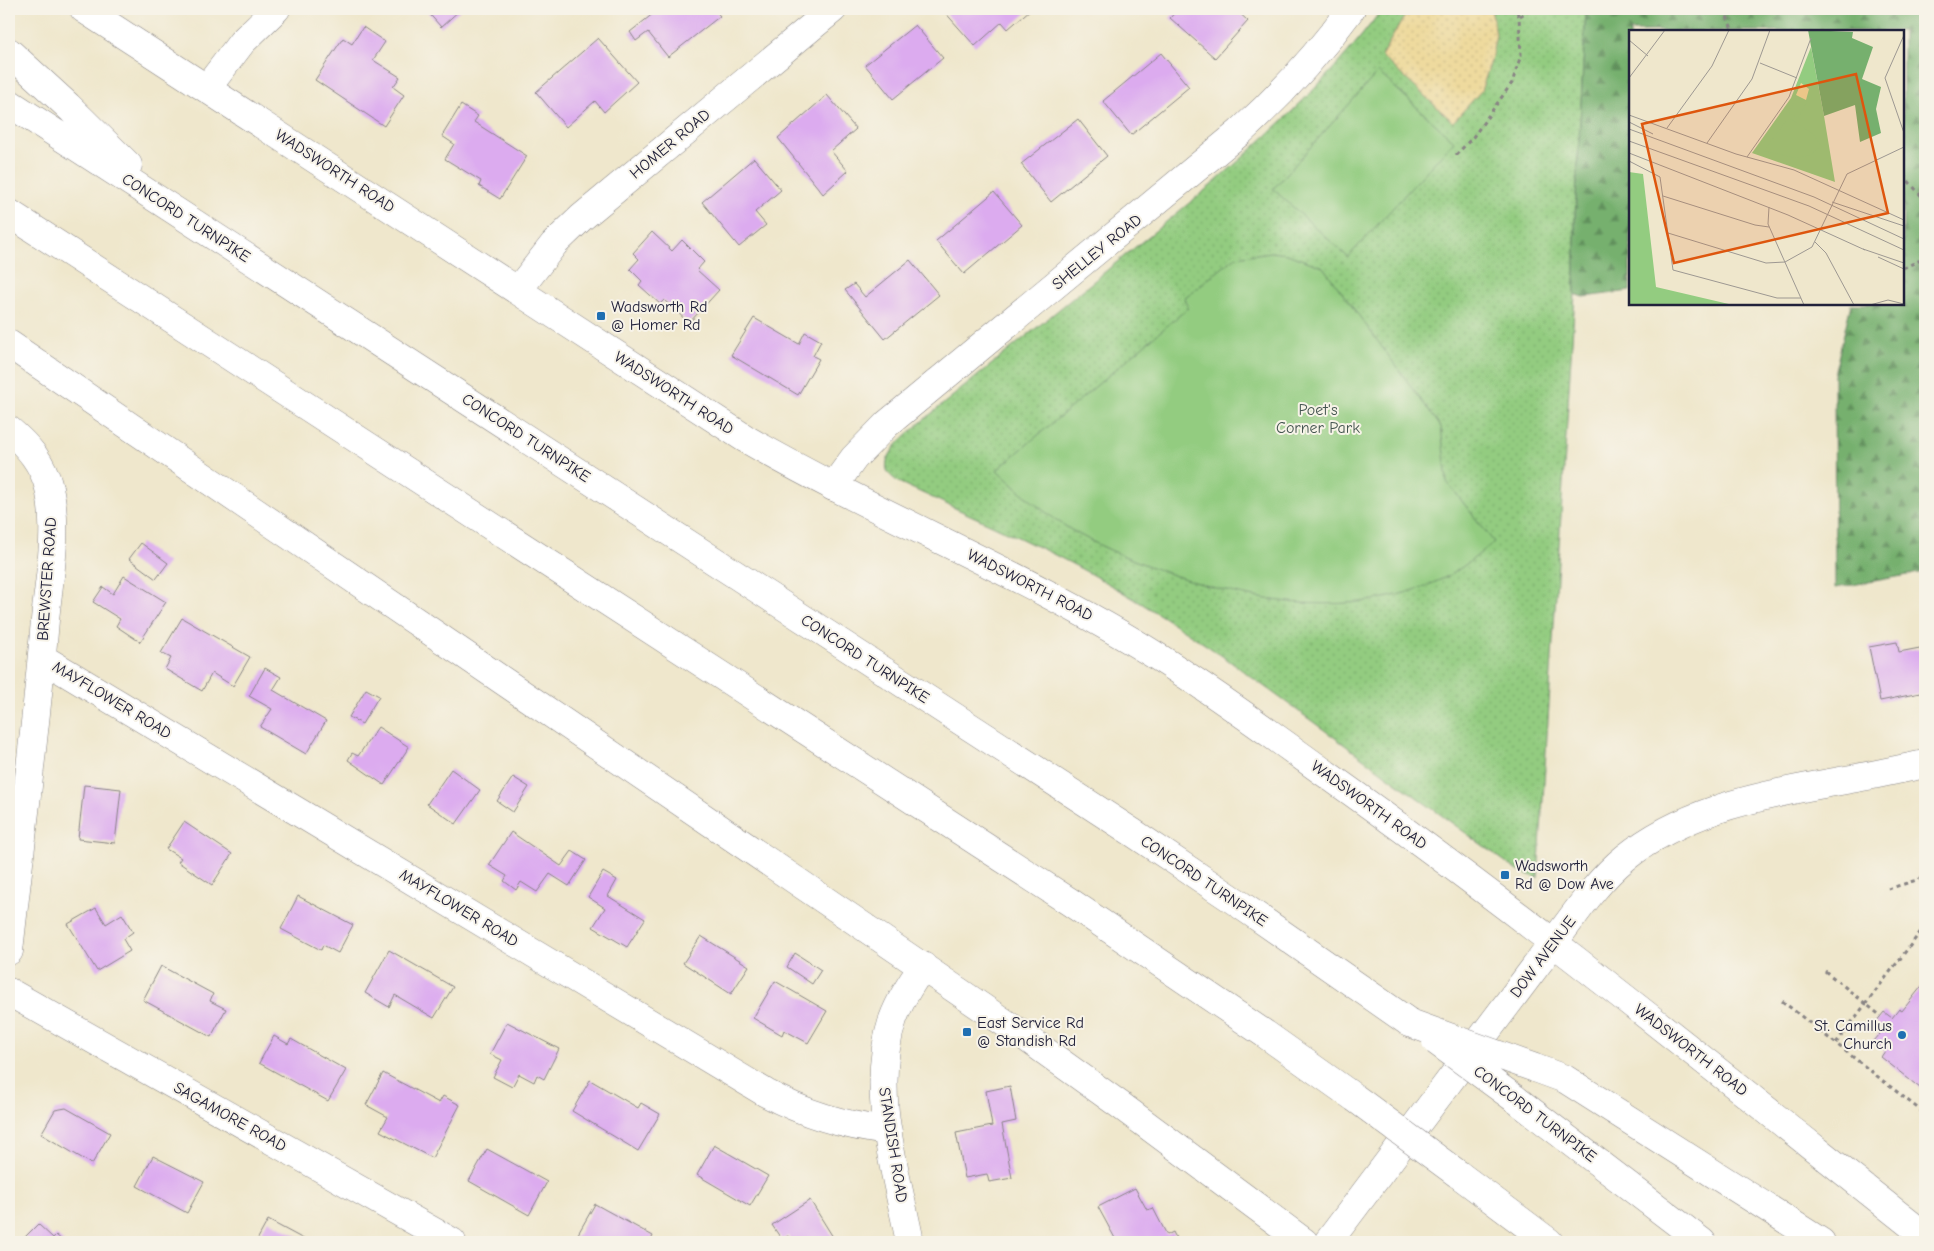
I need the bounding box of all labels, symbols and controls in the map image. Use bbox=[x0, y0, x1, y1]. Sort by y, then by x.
inset map bbox=[1629, 30, 1904, 305]
street label: HOMER ROAD bbox=[626, 105, 714, 183]
street label: WADSWORTH ROAD bbox=[272, 126, 398, 216]
street label: CONCORD TURNPIKE bbox=[119, 170, 254, 266]
street label: SHELLEY ROAD bbox=[1049, 210, 1145, 294]
place label: Wadsworth Rd @ Homer Rd bbox=[611, 298, 708, 334]
marker: Wadsworth Rd @ Homer Rd bbox=[595, 310, 607, 322]
street label: WADSWORTH ROAD bbox=[611, 348, 737, 438]
street label: CONCORD TURNPIKE bbox=[459, 390, 594, 486]
park label: Poet's Corner Park bbox=[1276, 401, 1360, 437]
street label: BREWSTER ROAD bbox=[34, 517, 60, 641]
street label: WADSWORTH ROAD bbox=[964, 545, 1096, 625]
street label: CONCORD TURNPIKE bbox=[798, 611, 933, 707]
street label: MAYFLOWER ROAD bbox=[49, 657, 175, 743]
street label: WADSWORTH ROAD bbox=[1308, 757, 1430, 853]
street label: CONCORD TURNPIKE bbox=[1137, 832, 1271, 930]
place label: Wadsworth Rd @ Dow Ave bbox=[1515, 857, 1614, 893]
street label: MAYFLOWER ROAD bbox=[396, 865, 522, 951]
marker: Wadsworth Rd @ Dow Ave bbox=[1499, 869, 1511, 881]
street label: DOW AVENUE bbox=[1507, 912, 1580, 1001]
street label: WADSWORTH ROAD bbox=[1631, 1000, 1751, 1100]
place label: East Service Rd @ Standish Rd bbox=[977, 1014, 1084, 1050]
place label: St. Camillus Church bbox=[1814, 1017, 1892, 1053]
marker: East Service Rd @ Standish Rd bbox=[961, 1026, 973, 1038]
marker: St. Camillus Church bbox=[1896, 1029, 1908, 1041]
street label: CONCORD TURNPIKE bbox=[1470, 1062, 1600, 1166]
street label: SAGAMORE ROAD bbox=[170, 1079, 290, 1155]
street label: STANDISH ROAD bbox=[875, 1086, 911, 1204]

